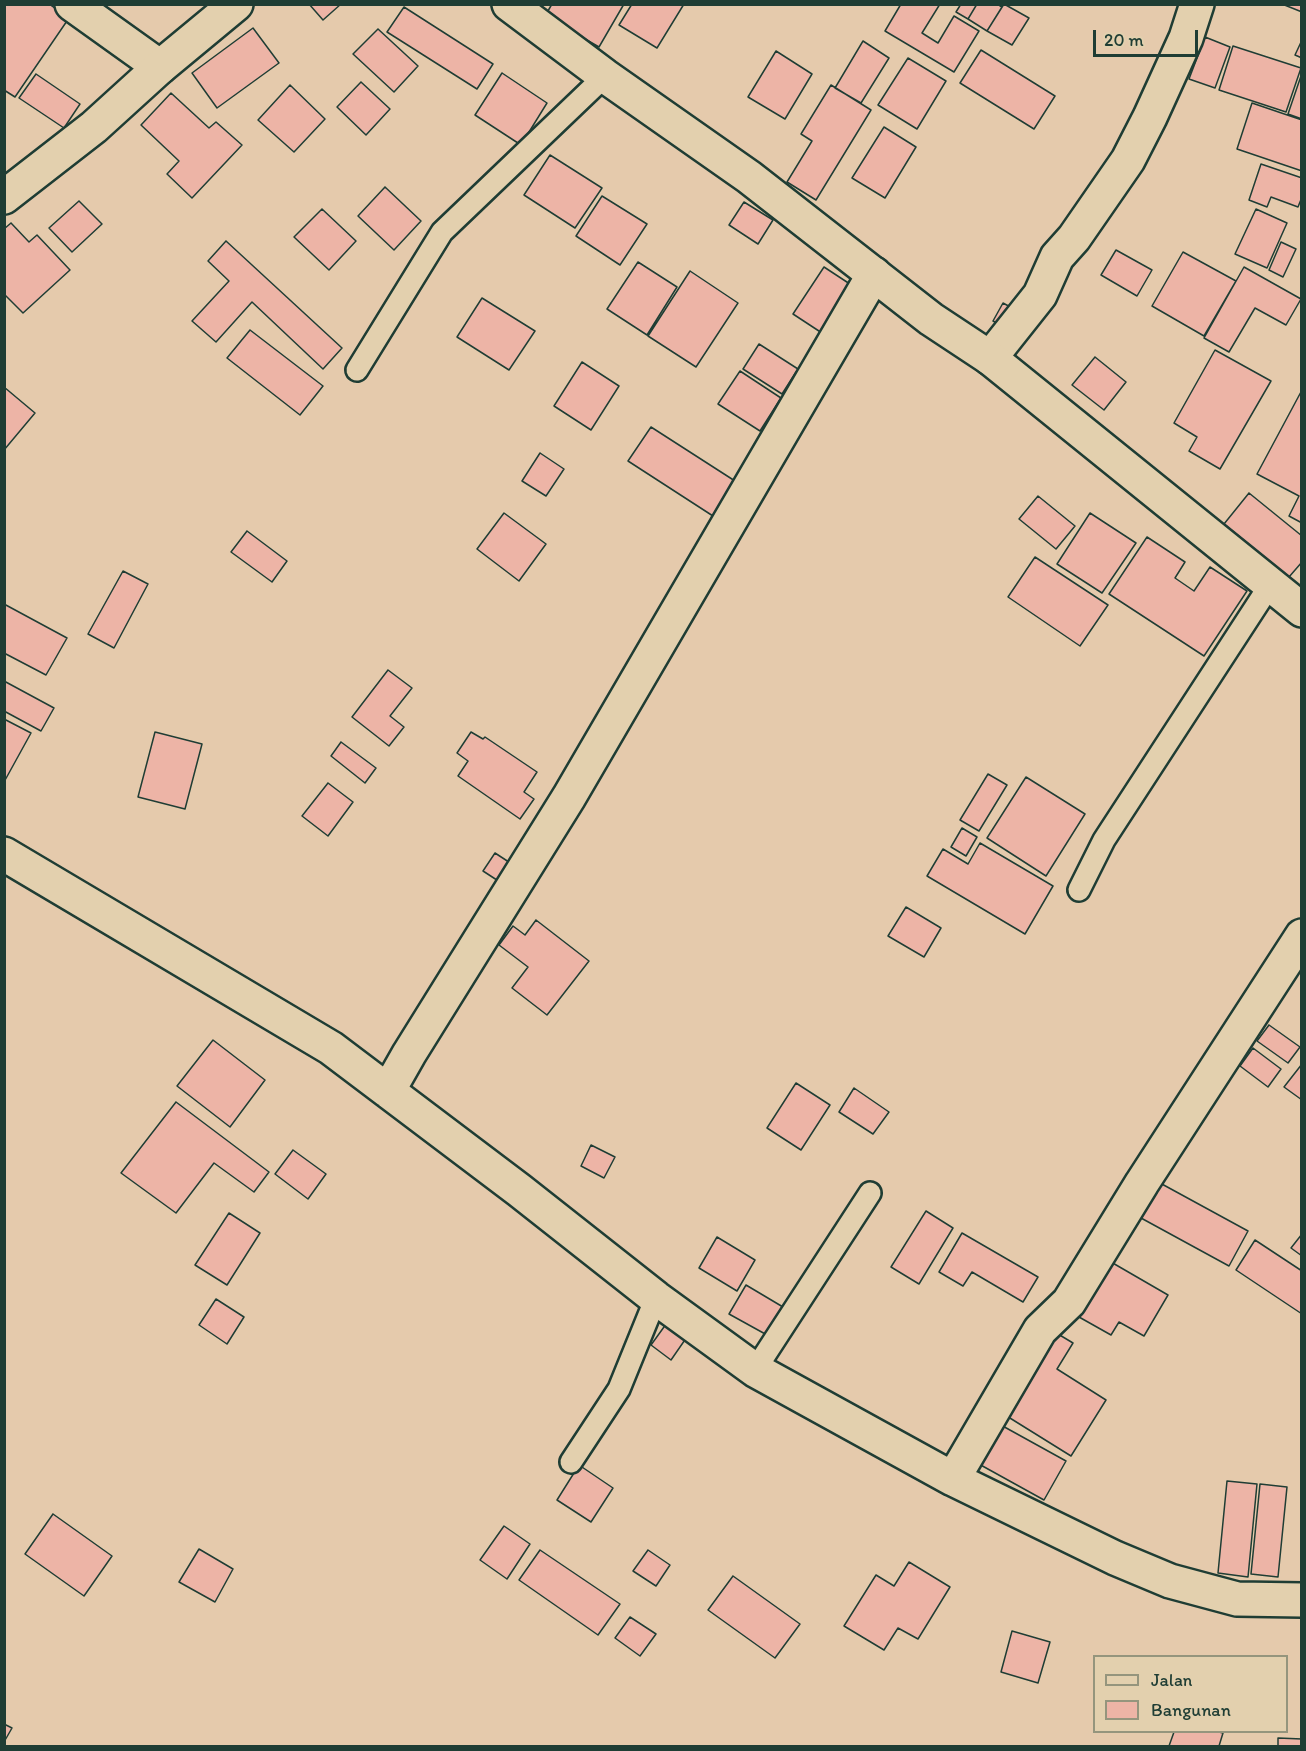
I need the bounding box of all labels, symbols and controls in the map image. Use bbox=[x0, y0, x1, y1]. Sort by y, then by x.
scale bar bbox=[1096, 18, 1201, 56]
text: 20 m bbox=[1104, 29, 1144, 51]
legend bbox=[1093, 1655, 1288, 1733]
text: Jalan bbox=[1151, 1669, 1192, 1691]
text: Bangunan bbox=[1151, 1699, 1231, 1721]

